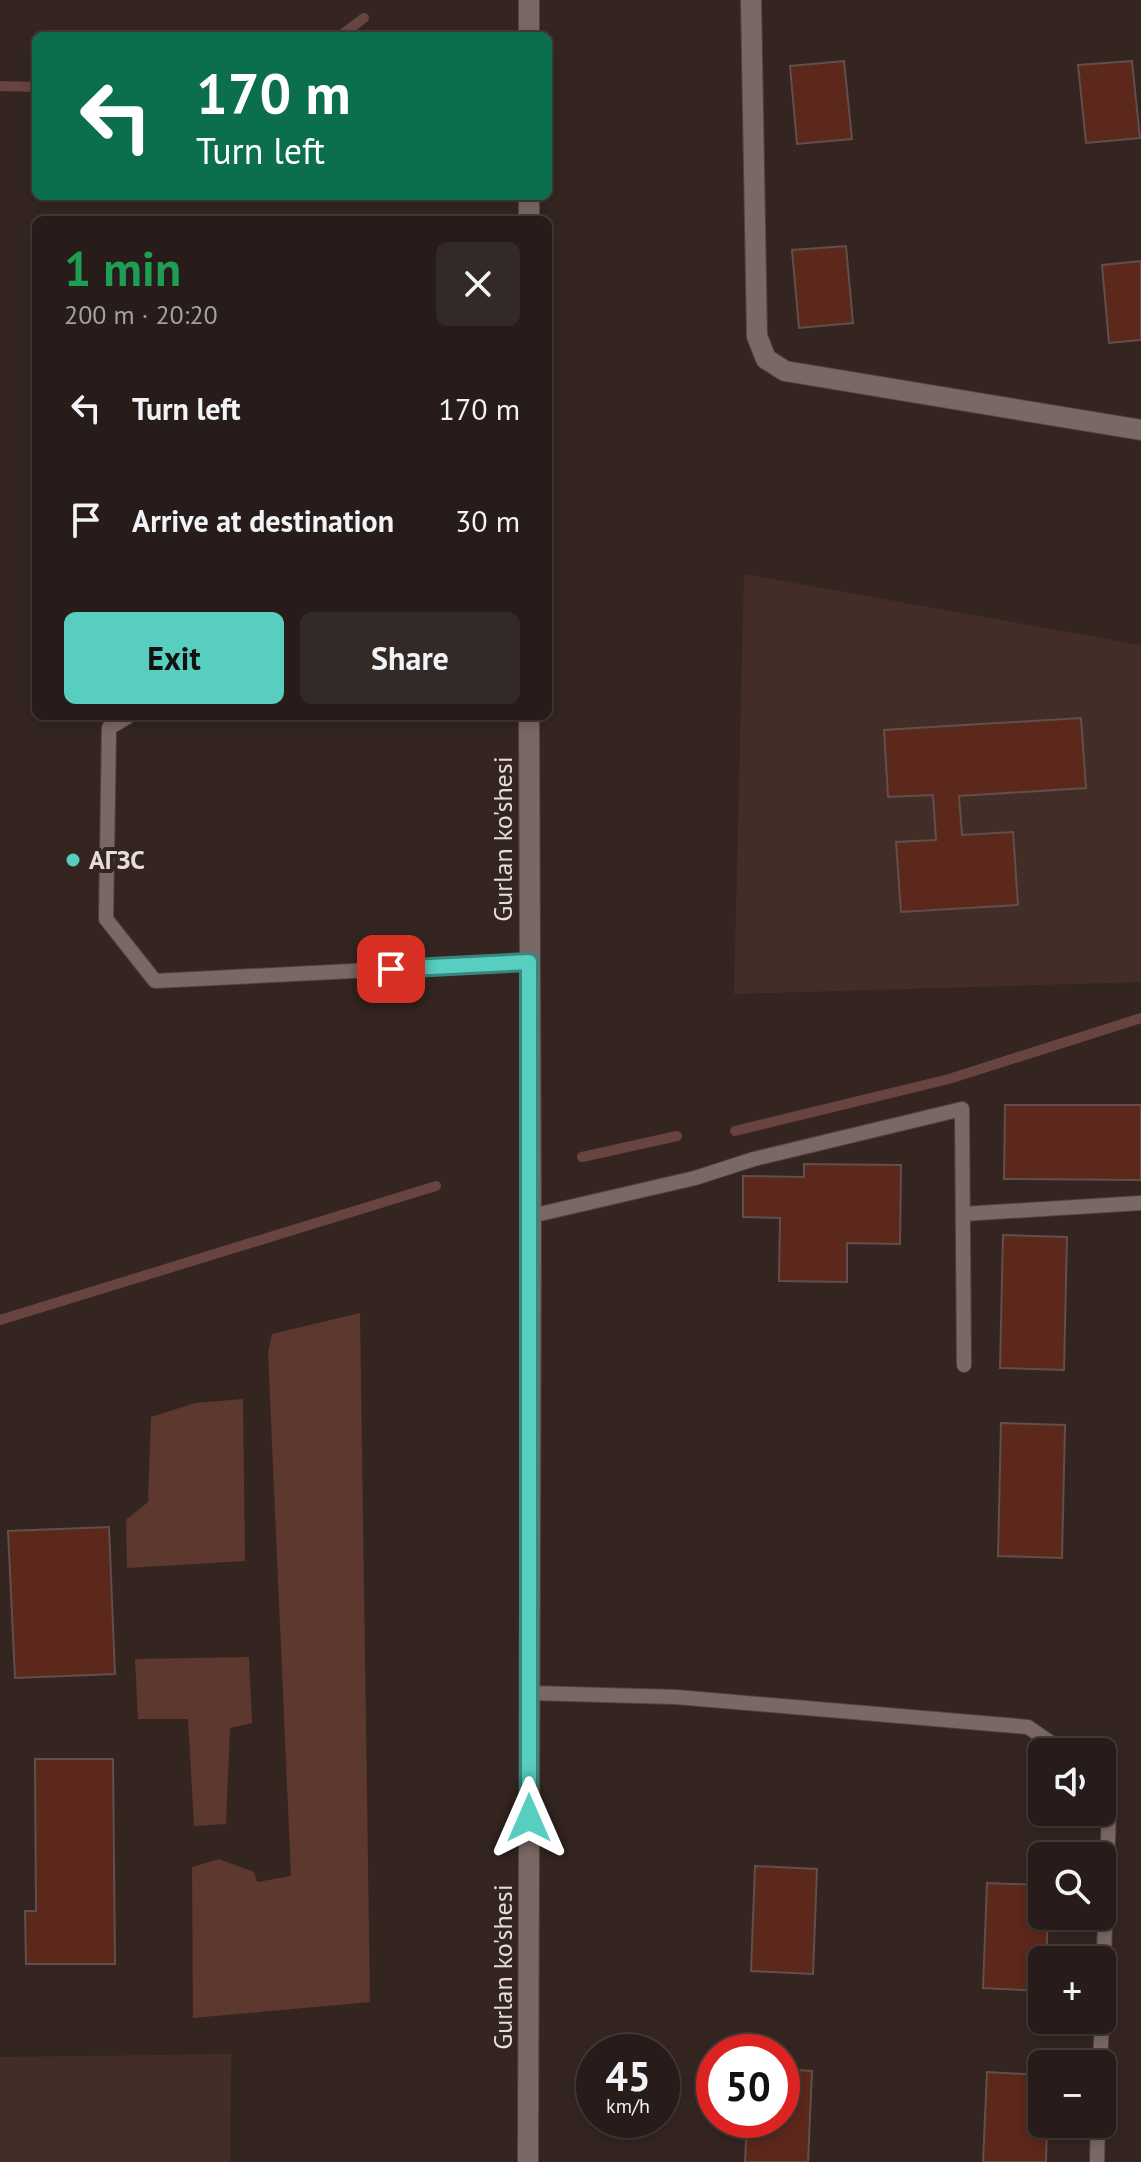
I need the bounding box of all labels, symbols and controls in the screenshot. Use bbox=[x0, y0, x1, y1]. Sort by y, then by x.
text: 170 m bbox=[196, 57, 351, 129]
icon: left bbox=[64, 64, 168, 168]
text: Turn left bbox=[196, 127, 325, 174]
text: 1 min bbox=[64, 237, 181, 299]
button: close bbox=[436, 242, 520, 326]
text: 200 m · 20:20 bbox=[64, 298, 218, 331]
icon: left bbox=[64, 386, 108, 430]
text: Turn left bbox=[132, 389, 240, 428]
text: 170 m bbox=[439, 389, 520, 428]
icon: arrive bbox=[64, 498, 108, 542]
text: Arrive at destination bbox=[132, 501, 394, 540]
text: 30 m bbox=[455, 501, 520, 540]
button: Exit bbox=[64, 612, 284, 704]
button: Share bbox=[300, 612, 520, 704]
street label: Gurlan ko'shesi bbox=[486, 756, 519, 922]
place label: АГЗС bbox=[89, 843, 145, 876]
marker: АГЗС bbox=[64, 851, 82, 869]
pin bbox=[357, 935, 425, 1003]
icon: arrive bbox=[369, 947, 413, 991]
map controls bbox=[1028, 1738, 1116, 2138]
button: sound bbox=[1028, 1738, 1116, 1826]
position arrow bbox=[487, 1776, 571, 1860]
button: search bbox=[1028, 1842, 1116, 1930]
street label: Gurlan ko'shesi bbox=[486, 1884, 519, 2050]
button: + bbox=[1028, 1946, 1116, 2034]
speed limit sign: 50 bbox=[696, 2034, 800, 2138]
text: 45 bbox=[605, 2050, 651, 2102]
button: − bbox=[1028, 2050, 1116, 2138]
text: km/h bbox=[606, 2093, 650, 2119]

